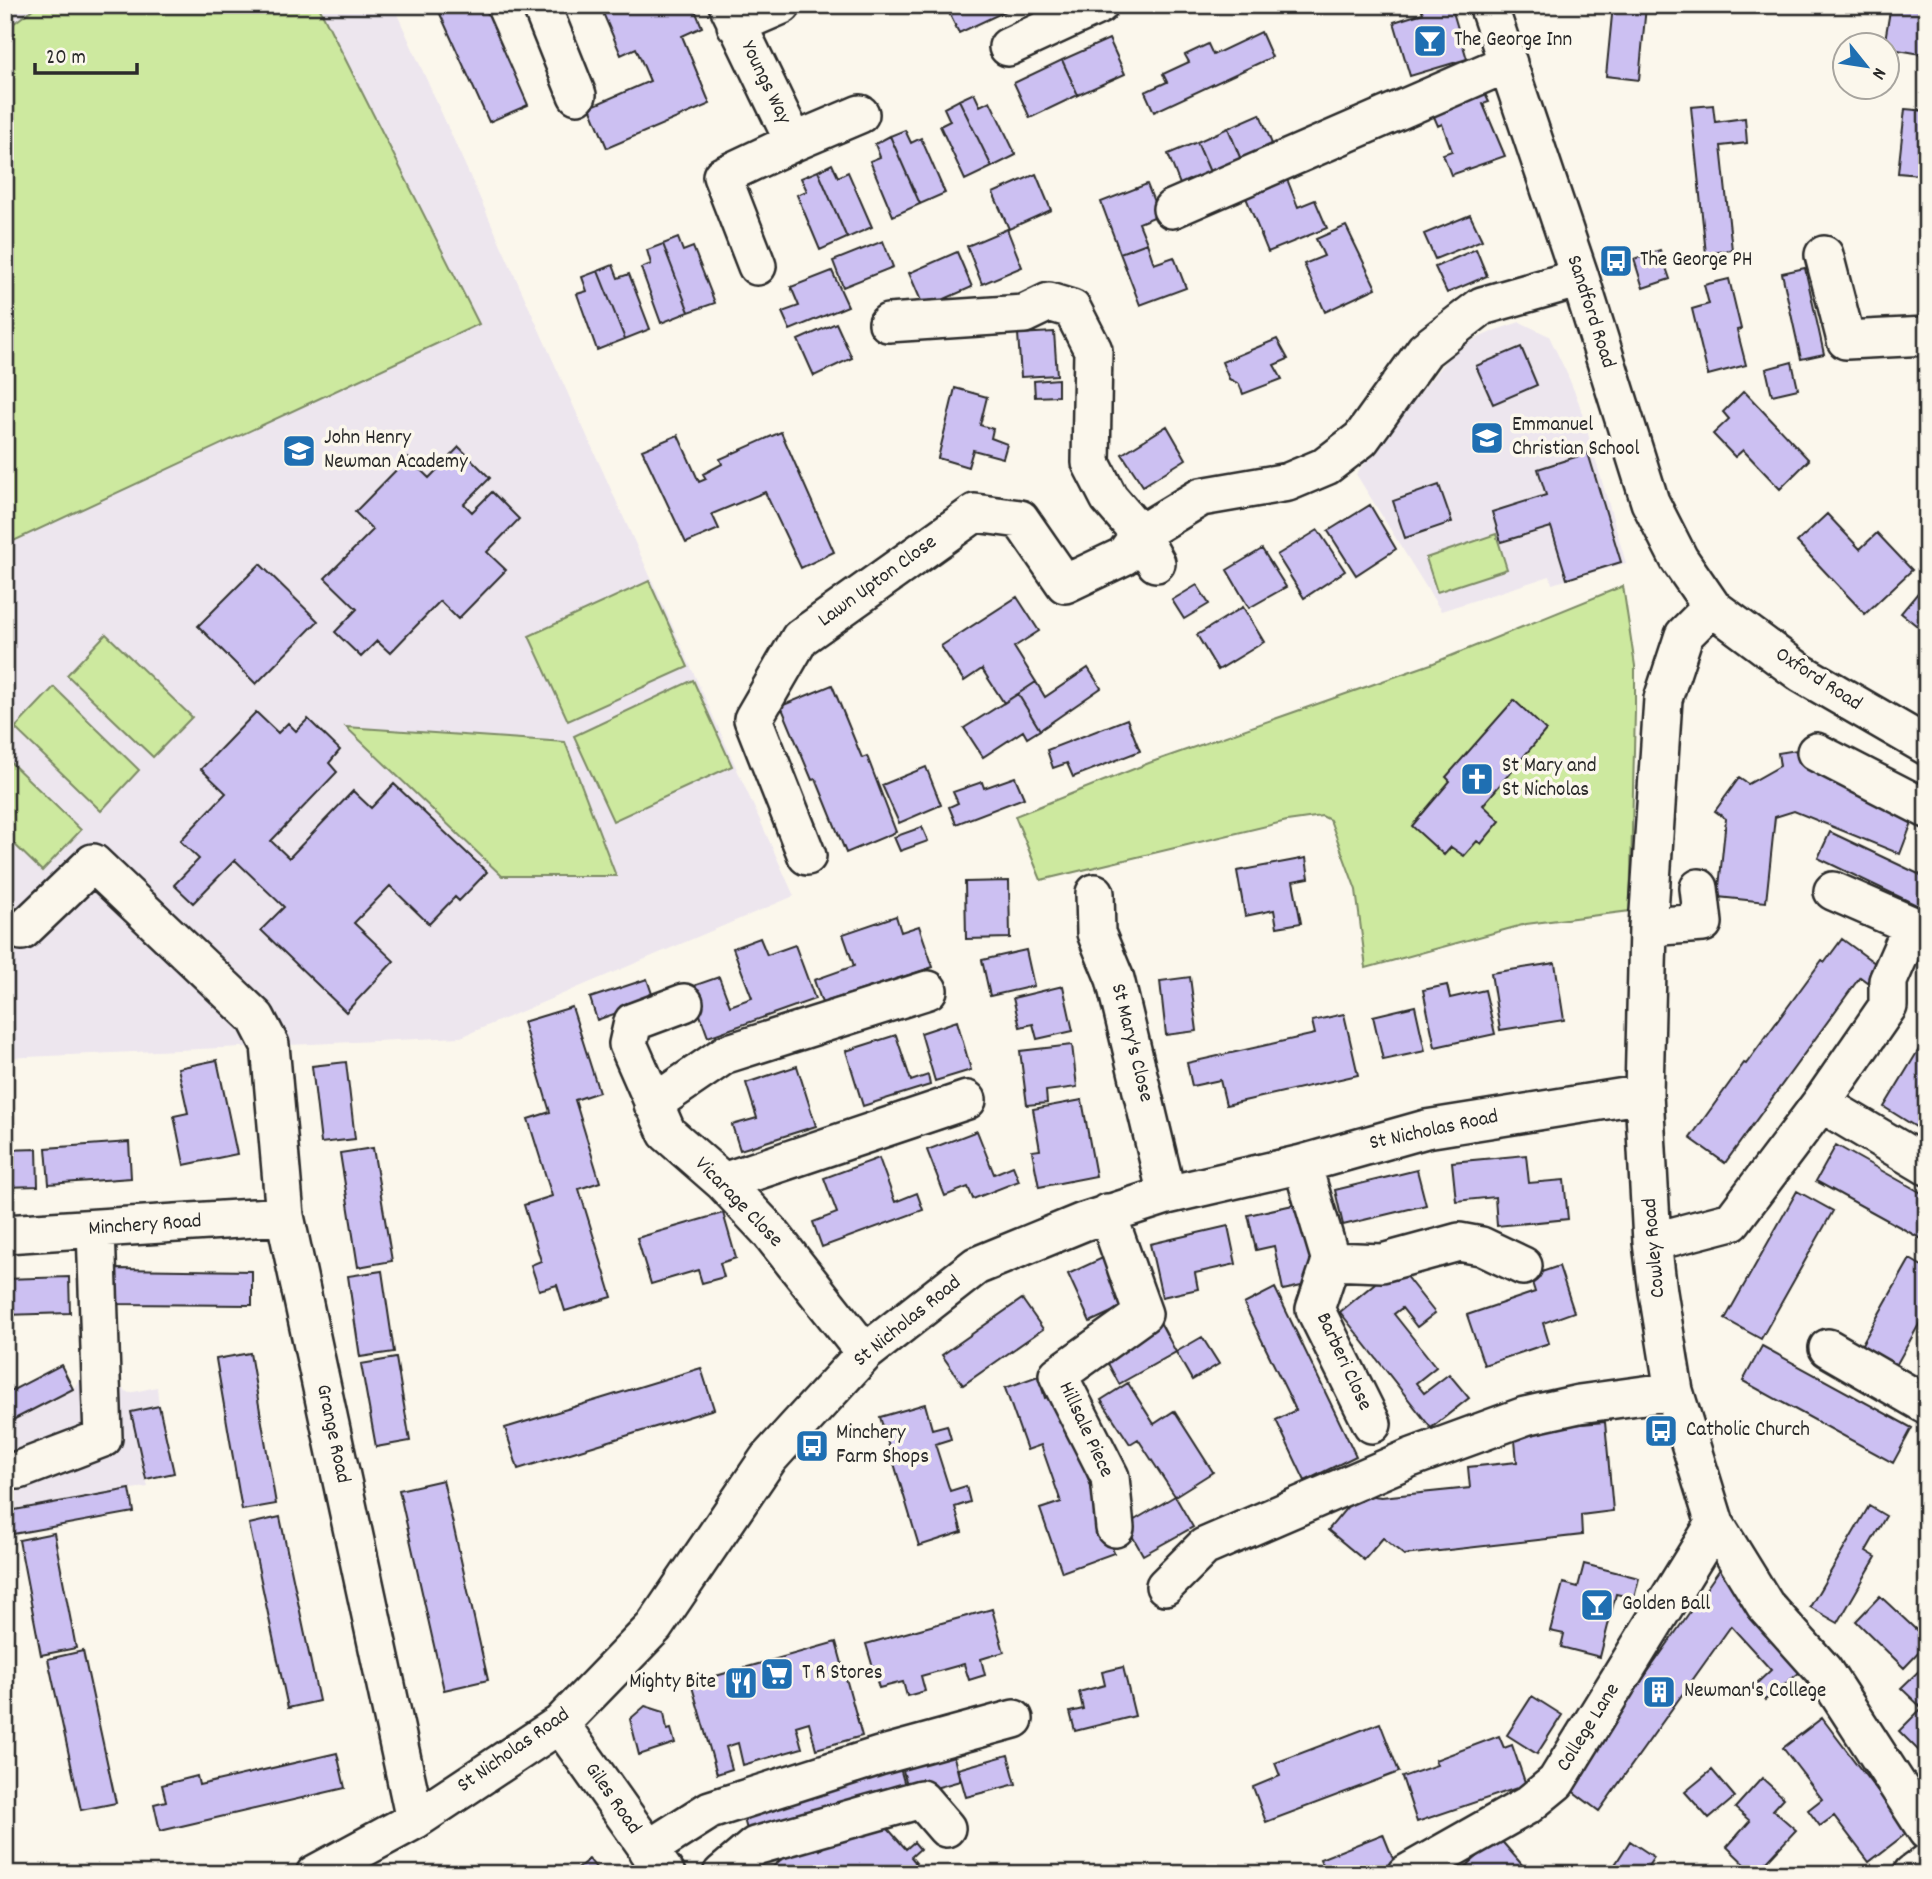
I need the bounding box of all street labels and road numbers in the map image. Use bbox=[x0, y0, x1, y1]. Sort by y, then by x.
street label: Youngs Way bbox=[732, 36, 798, 130]
street label: Sandford Road bbox=[1558, 252, 1622, 372]
street label: Lawn Upton Close bbox=[812, 529, 944, 635]
street label: Oxford Road bbox=[1769, 641, 1867, 719]
street label: St Mary's Close bbox=[1102, 981, 1160, 1105]
street label: St Nicholas Road bbox=[1367, 1103, 1501, 1159]
street label: Vicarage Close bbox=[687, 1151, 789, 1255]
street label: Cowley Road bbox=[1636, 1197, 1674, 1299]
street label: Minchery Road bbox=[87, 1207, 203, 1245]
street label: St Nicholas Road bbox=[848, 1269, 968, 1375]
street label: Barberi Close bbox=[1307, 1308, 1379, 1416]
street label: Hillsale Piece bbox=[1050, 1377, 1120, 1483]
street label: Grange Road bbox=[307, 1382, 357, 1486]
street label: College Lane bbox=[1550, 1678, 1628, 1778]
street label: St Nicholas Road bbox=[452, 1701, 576, 1801]
street label: Giles Road bbox=[576, 1757, 648, 1841]

